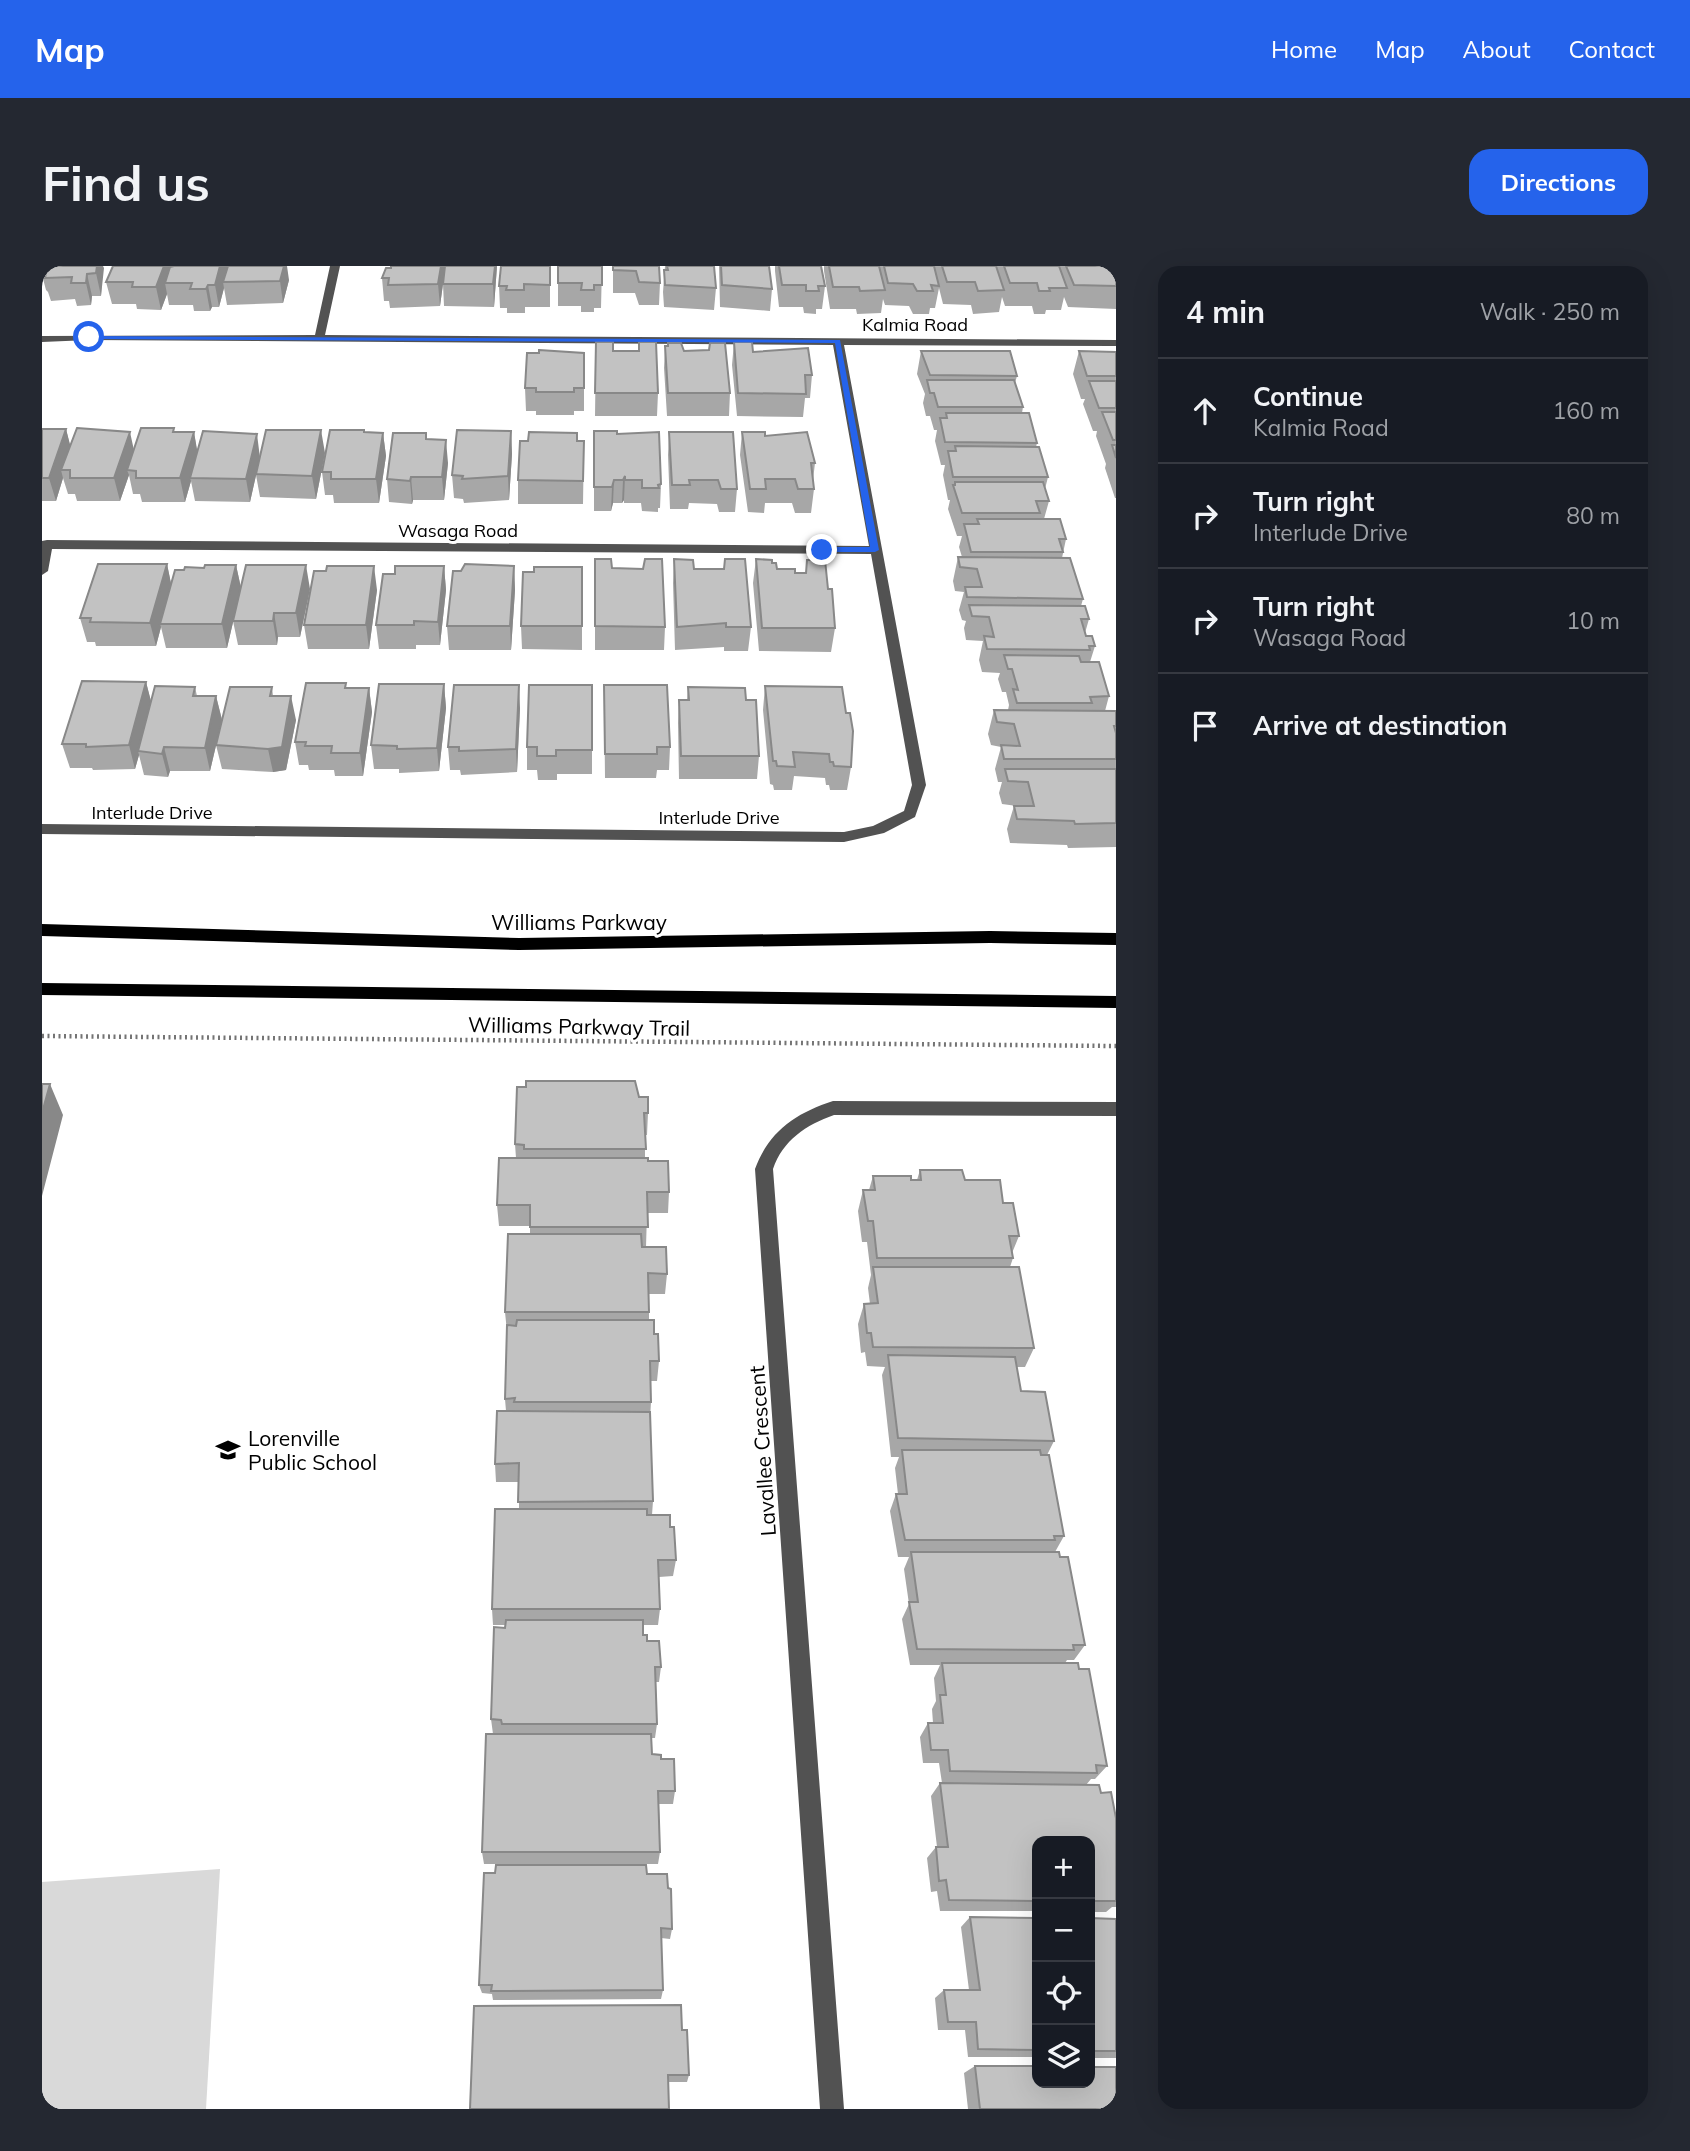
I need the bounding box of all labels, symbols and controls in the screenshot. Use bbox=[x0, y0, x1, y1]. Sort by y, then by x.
text: Map bbox=[35, 29, 105, 70]
text: Home bbox=[1271, 34, 1337, 64]
text: Map bbox=[1375, 34, 1425, 64]
text: About bbox=[1463, 34, 1531, 64]
text: Contact bbox=[1569, 34, 1655, 64]
button: Directions bbox=[1469, 149, 1648, 215]
text: Find us bbox=[42, 152, 210, 213]
text: 4 min bbox=[1186, 293, 1265, 331]
text: Walk · 250 m bbox=[1480, 297, 1620, 326]
street label: Kalmia Road bbox=[862, 313, 968, 336]
route start bbox=[73, 321, 104, 352]
text: Continue bbox=[1253, 380, 1363, 413]
icon: ahead bbox=[1186, 392, 1224, 430]
text: 160 m bbox=[1552, 396, 1620, 425]
text: Kalmia Road bbox=[1253, 413, 1389, 442]
text: Turn right bbox=[1253, 485, 1374, 518]
icon: right bbox=[1186, 497, 1224, 535]
text: 80 m bbox=[1566, 501, 1620, 530]
text: Interlude Drive bbox=[1253, 518, 1408, 547]
street label: Wasaga Road bbox=[398, 519, 518, 542]
route end bbox=[806, 534, 837, 565]
text: Turn right bbox=[1253, 590, 1374, 623]
icon: right bbox=[1186, 602, 1224, 640]
text: 10 m bbox=[1566, 606, 1620, 635]
text: Wasaga Road bbox=[1253, 623, 1406, 652]
icon: arrive bbox=[1186, 707, 1224, 745]
text: Arrive at destination bbox=[1253, 709, 1508, 742]
street label: Interlude Drive bbox=[91, 801, 213, 824]
street label: Interlude Drive bbox=[658, 806, 780, 829]
street label: Williams Parkway bbox=[491, 909, 667, 935]
street label: Williams Parkway Trail bbox=[468, 1011, 690, 1041]
street label: Lavallee Crescent bbox=[743, 1365, 781, 1537]
place label: Lorenville Public School bbox=[248, 1425, 377, 1475]
school or university icon: Lorenville Public School bbox=[214, 1436, 242, 1464]
map controls bbox=[1032, 1836, 1095, 2088]
button: + bbox=[1032, 1836, 1095, 1899]
button: − bbox=[1032, 1899, 1095, 1962]
button: locate bbox=[1032, 1962, 1095, 2025]
button: layers bbox=[1032, 2025, 1095, 2088]

